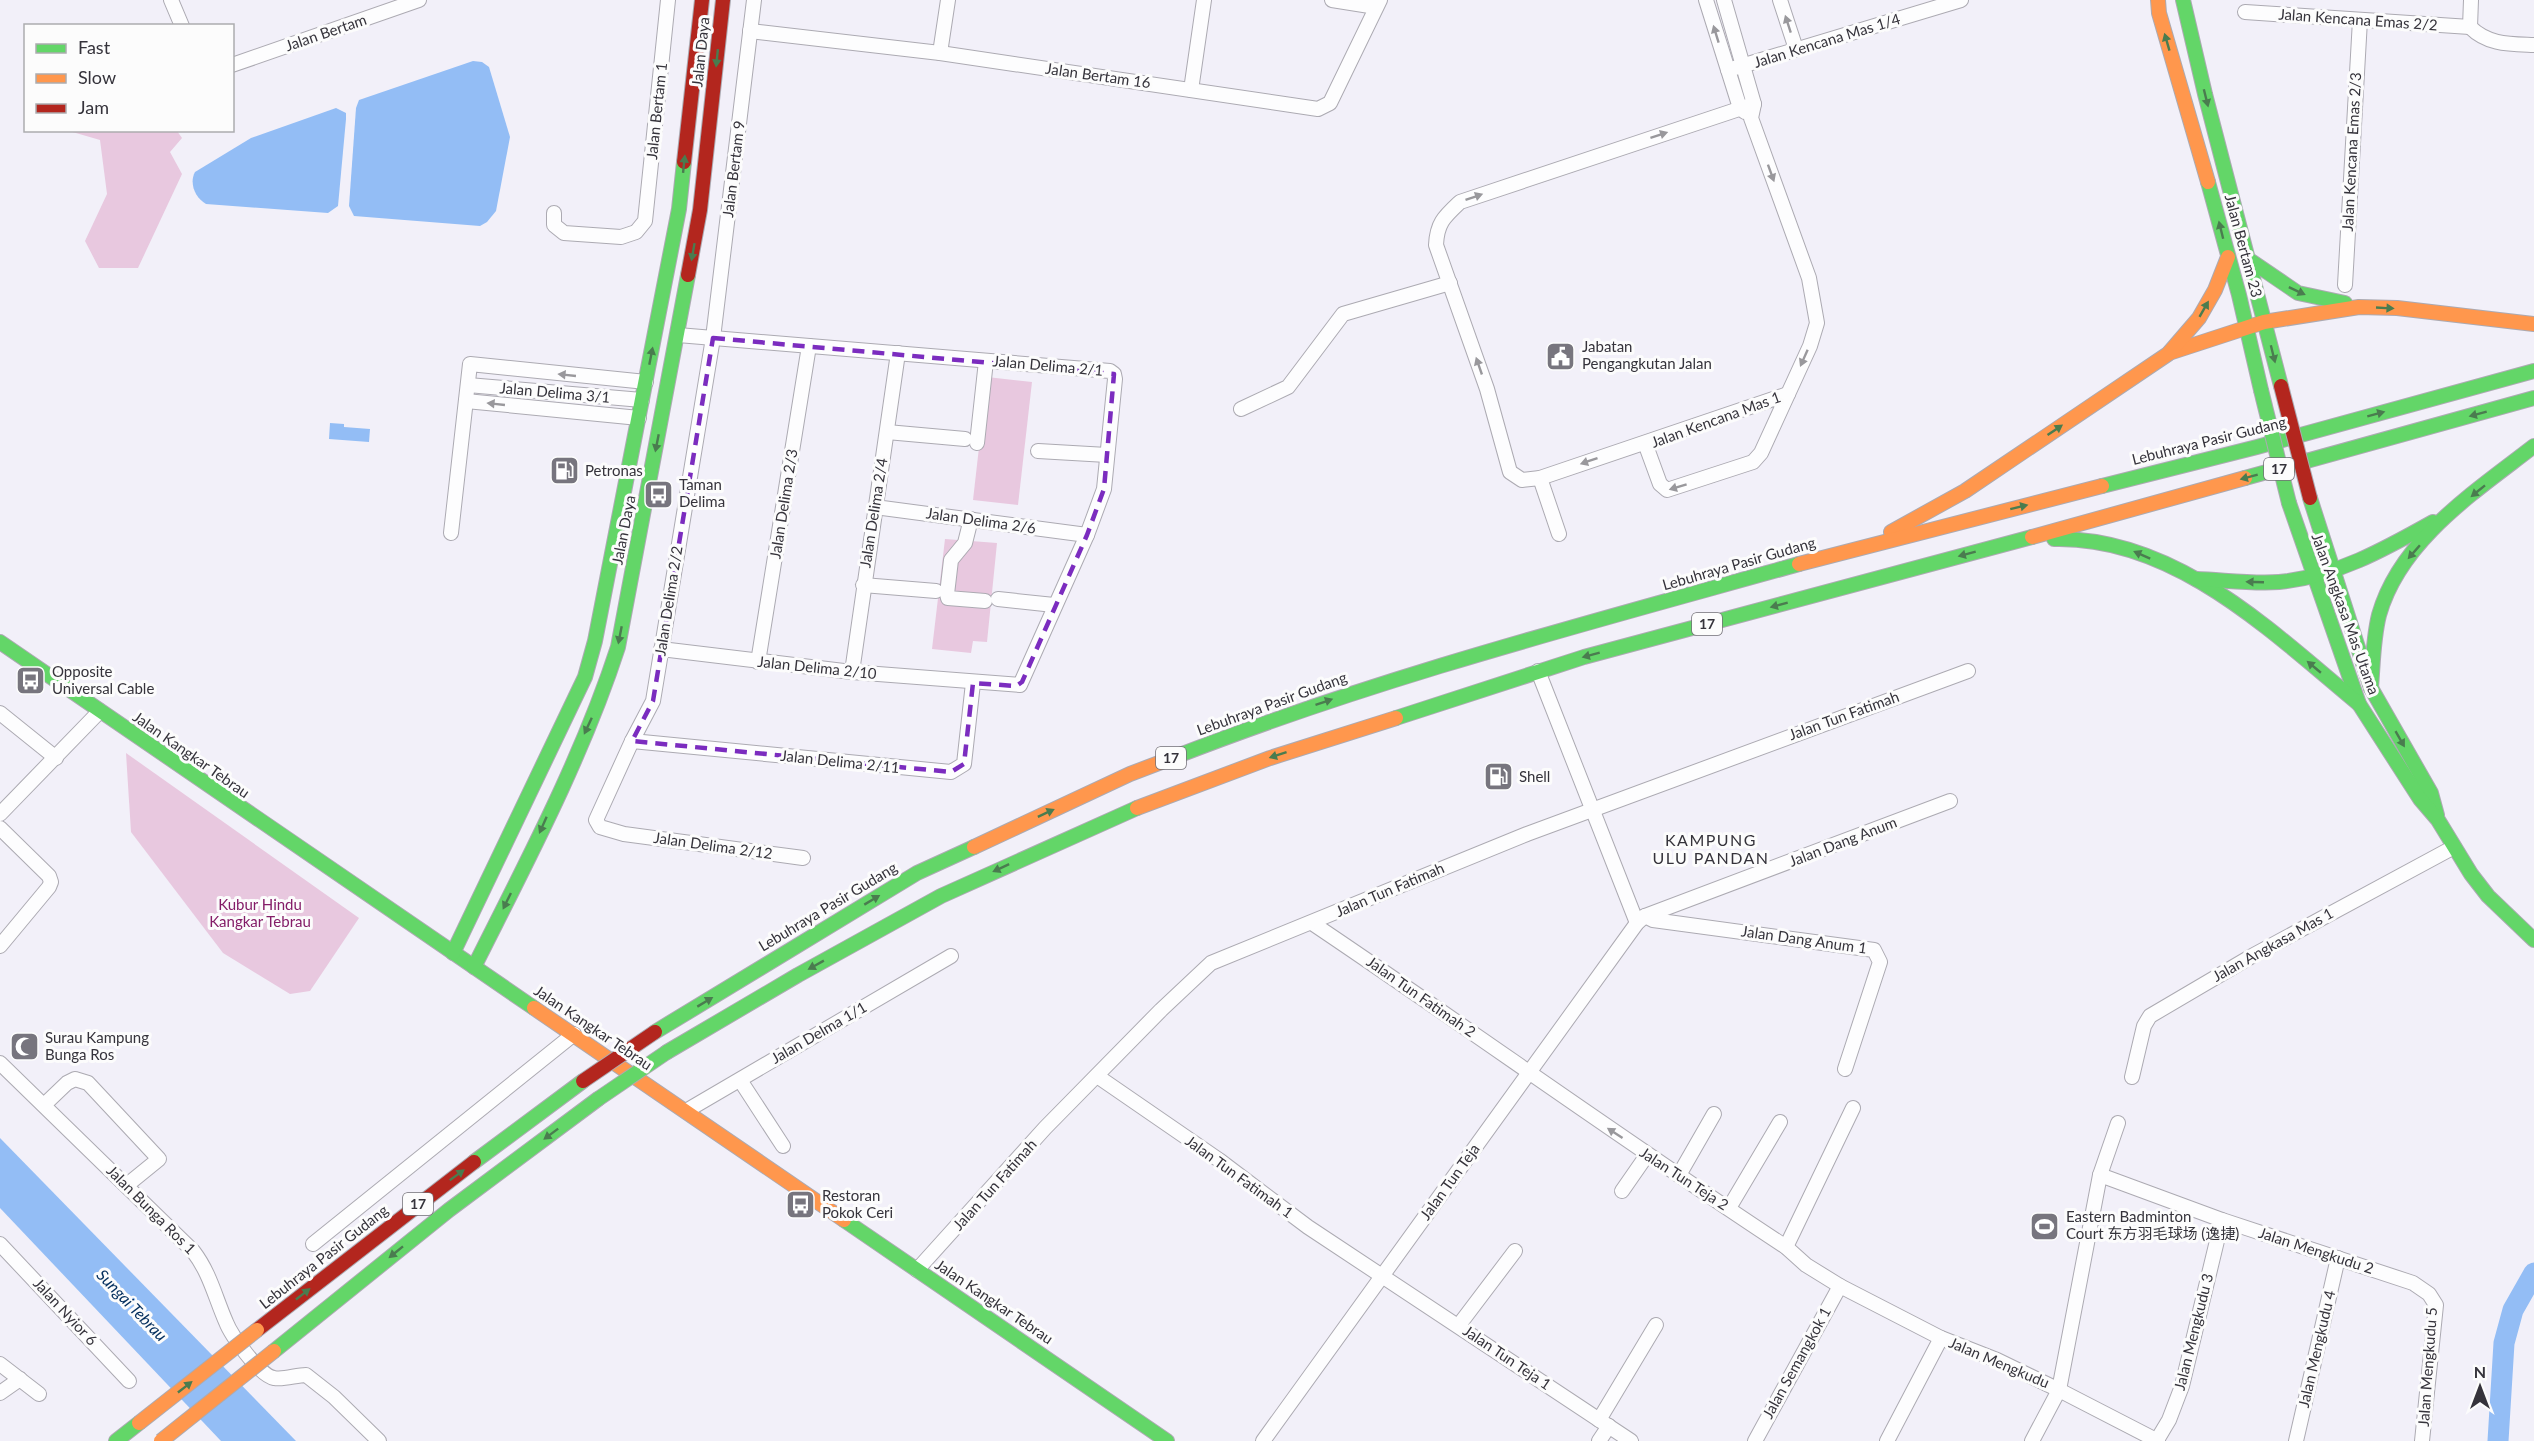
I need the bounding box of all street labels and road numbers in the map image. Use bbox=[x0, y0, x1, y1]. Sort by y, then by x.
street label: Jalan Kencana Emas 2/2 bbox=[2278, 4, 2438, 34]
street label: Jalan Kencana Mas 1/4 bbox=[1751, 9, 1902, 71]
street label: Jalan Bertam bbox=[283, 10, 369, 54]
street label: Jalan Daya bbox=[687, 16, 713, 88]
street label: Jalan Bertam 16 bbox=[1044, 59, 1152, 91]
street label: Jalan Bertam 1 bbox=[642, 62, 670, 160]
street label: Jalan Kencana Emas 2/3 bbox=[2338, 72, 2364, 232]
street label: Jalan Bertam 9 bbox=[718, 119, 748, 218]
street label: Jalan Bertam 23 bbox=[2222, 192, 2266, 299]
street label: Jalan Delima 2/1 bbox=[992, 351, 1104, 379]
street label: Jalan Delima 3/1 bbox=[499, 378, 611, 406]
street label: Jalan Kencana Mas 1 bbox=[1648, 387, 1783, 451]
street label: Lebuhraya Pasir Gudang bbox=[2130, 412, 2288, 468]
street label: Jalan Delima 2/3 bbox=[765, 448, 801, 560]
street label: Jalan Delima 2/4 bbox=[855, 456, 891, 569]
road number: 17 bbox=[2264, 458, 2294, 480]
street label: Jalan Daya bbox=[607, 494, 639, 566]
street label: Jalan Delima 2/6 bbox=[925, 503, 1038, 537]
street label: Jalan Angkasa Mas Utama bbox=[2308, 531, 2384, 697]
street label: Lebuhraya Pasir Gudang bbox=[1660, 533, 1817, 593]
street label: Jalan Delima 2/2 bbox=[650, 545, 686, 657]
road number: 17 bbox=[1692, 613, 1722, 635]
street label: Jalan Delima 2/10 bbox=[757, 652, 878, 682]
street label: Lebuhraya Pasir Gudang bbox=[1194, 667, 1349, 739]
street label: Jalan Tun Fatimah bbox=[1786, 687, 1901, 743]
street label: Jalan Kangkar Tebrau bbox=[130, 707, 253, 801]
street label: Jalan Delima 2/11 bbox=[780, 746, 901, 776]
road number: 17 bbox=[1156, 747, 1186, 769]
street label: Jalan Dang Anum bbox=[1786, 812, 1899, 870]
street label: Jalan Delima 2/12 bbox=[653, 828, 774, 862]
street label: Lebuhraya Pasir Gudang bbox=[755, 858, 900, 955]
street label: Jalan Tun Fatimah bbox=[1333, 858, 1447, 920]
street label: Jalan Angkasa Mas 1 bbox=[2209, 903, 2336, 985]
street label: Jalan Dang Anum 1 bbox=[1740, 921, 1868, 957]
street label: Jalan Tun Fatimah 2 bbox=[1364, 952, 1480, 1040]
street label: Jalan Kangkar Tebrau bbox=[531, 981, 656, 1073]
street label: Jalan Delma 1/1 bbox=[768, 998, 869, 1067]
street label: Jalan Tun Fatimah 1 bbox=[1182, 1131, 1297, 1221]
street label: Jalan Tun Fatimah bbox=[949, 1135, 1040, 1234]
street label: Jalan Tun Teja bbox=[1416, 1140, 1483, 1223]
street label: Jalan Tun Teja 2 bbox=[1637, 1143, 1732, 1214]
street label: Jalan Bunga Ros 1 bbox=[103, 1161, 200, 1258]
road number: 17 bbox=[403, 1193, 433, 1215]
street label: Lebuhraya Pasir Gudang bbox=[256, 1200, 391, 1312]
street label: Jalan Mengkudu 2 bbox=[2257, 1223, 2376, 1277]
street label: Jalan Kangkar Tebrau bbox=[932, 1255, 1057, 1347]
street label: Jalan Mengkudu 3 bbox=[2170, 1271, 2216, 1392]
street label: Jalan Nyior 6 bbox=[30, 1274, 102, 1349]
street label: Jalan Mengkudu 4 bbox=[2294, 1288, 2338, 1409]
street label: Jalan Semangkok 1 bbox=[1758, 1304, 1834, 1421]
street label: Jalan Mengkudu 5 bbox=[2414, 1307, 2440, 1427]
street label: Jalan Tun Teja 1 bbox=[1460, 1321, 1555, 1393]
street label: Jalan Mengkudu bbox=[1947, 1333, 2052, 1391]

